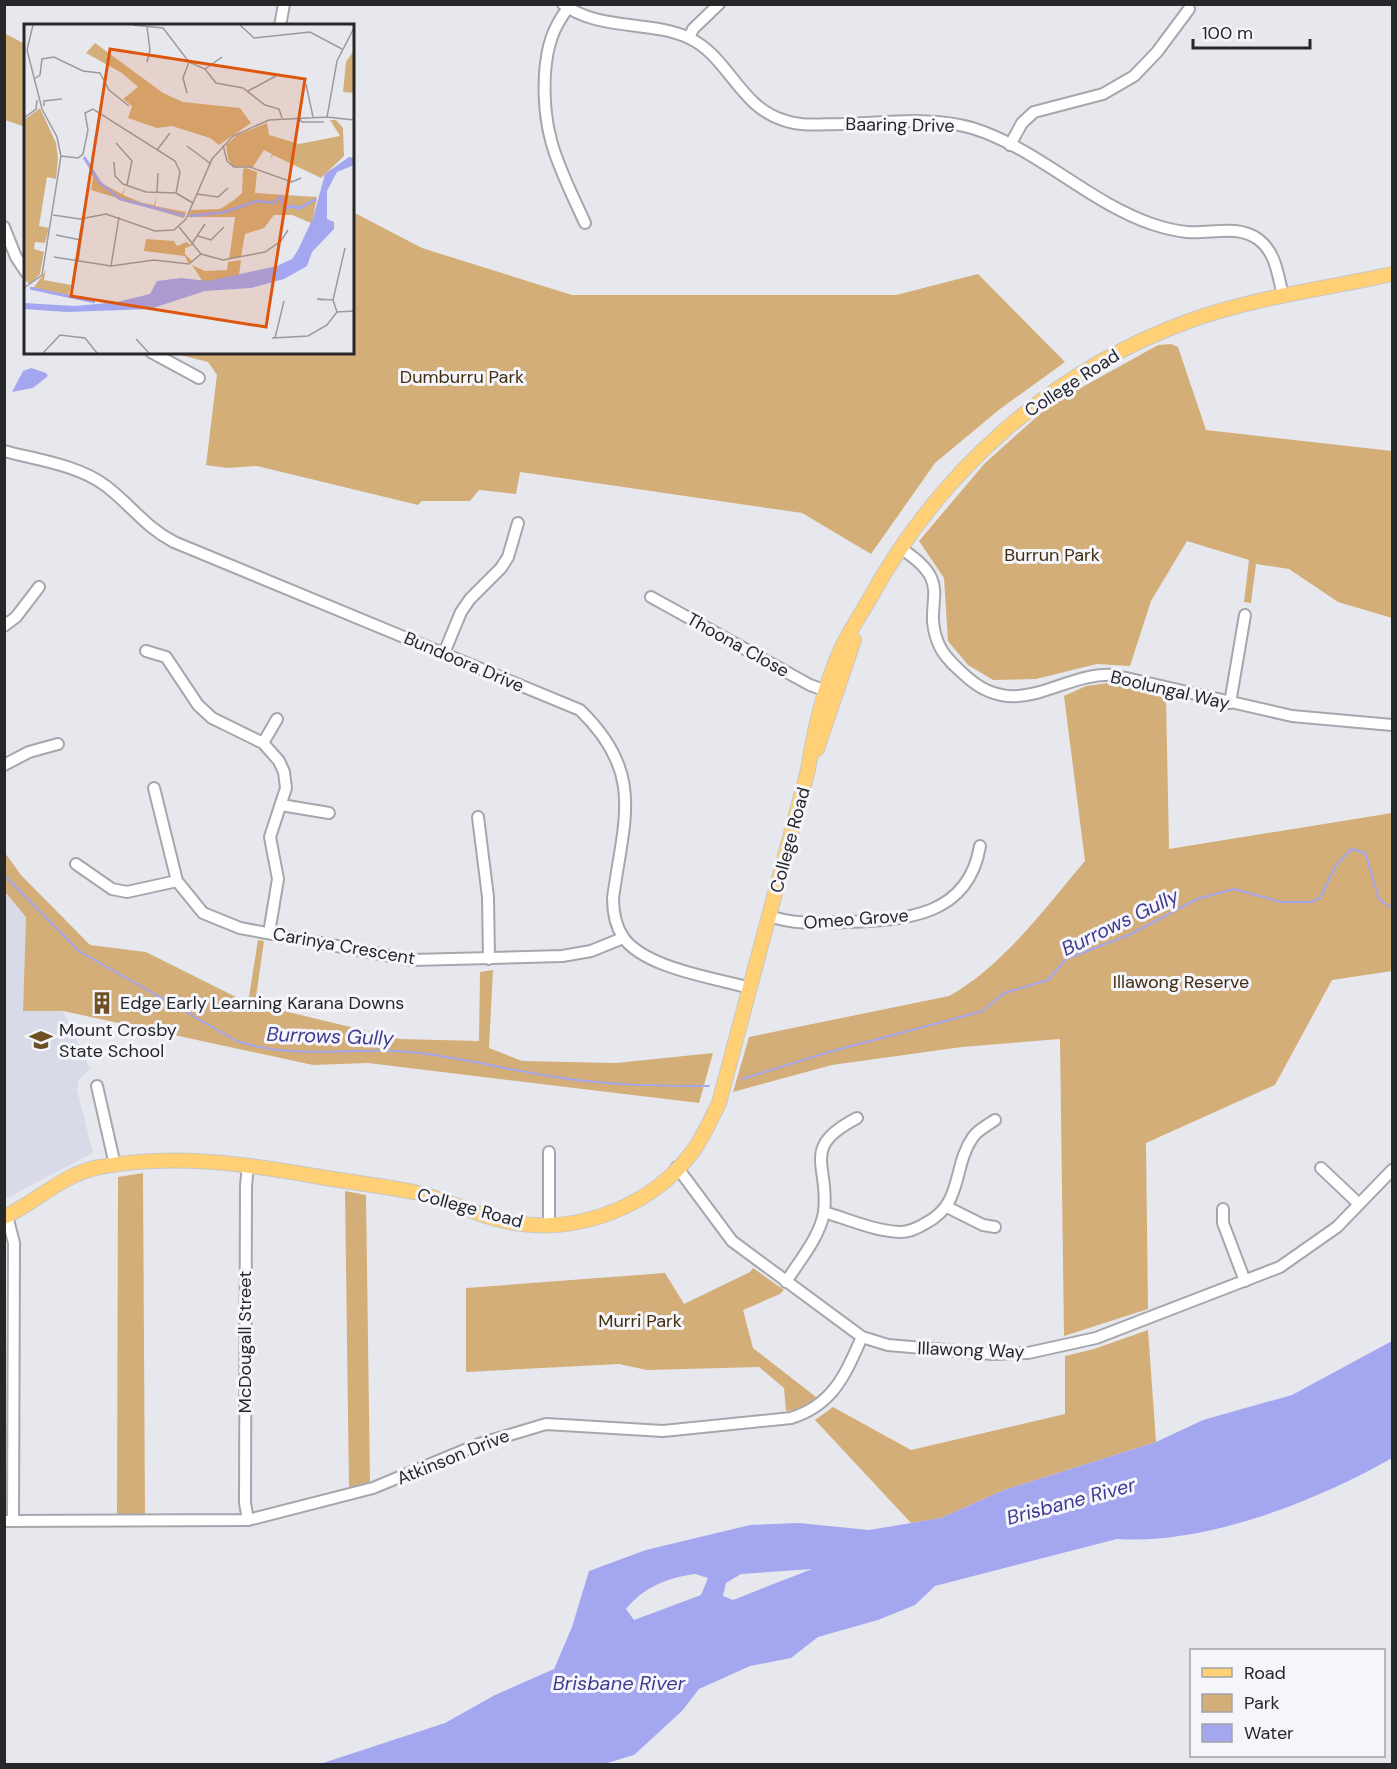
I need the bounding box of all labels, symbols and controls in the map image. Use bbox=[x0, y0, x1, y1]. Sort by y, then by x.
scale bar bbox=[1193, 12, 1310, 50]
text: 100 m bbox=[1202, 21, 1253, 45]
inset map bbox=[24, 24, 354, 354]
street label: Baaring Drive bbox=[845, 112, 955, 138]
street label: College Road bbox=[1020, 343, 1124, 423]
park label: Dumburru Park bbox=[400, 365, 524, 389]
park label: Burrun Park bbox=[1004, 543, 1100, 567]
street label: Thoona Close bbox=[683, 607, 793, 683]
street label: Bundoora Drive bbox=[400, 626, 528, 698]
street label: Boolungal Way bbox=[1108, 665, 1232, 715]
street label: College Road bbox=[764, 785, 816, 895]
water label: Burrows Gully bbox=[1057, 882, 1184, 962]
street label: Omeo Grove bbox=[803, 903, 909, 935]
street label: Carinya Crescent bbox=[271, 922, 417, 970]
park label: Illawong Reserve bbox=[1113, 970, 1249, 994]
building icon: Edge Early Learning Karana Downs bbox=[89, 990, 115, 1016]
place label: Edge Early Learning Karana Downs bbox=[120, 991, 404, 1015]
place label: Mount Crosby State School bbox=[59, 1018, 177, 1063]
water label: Burrows Gully bbox=[266, 1021, 395, 1051]
school or university icon: Mount Crosby State School bbox=[28, 1027, 54, 1053]
street label: College Road bbox=[415, 1182, 525, 1234]
street label: McDougall Street bbox=[233, 1271, 257, 1413]
park label: Murri Park bbox=[598, 1309, 682, 1333]
street label: Illawong Way bbox=[917, 1336, 1025, 1364]
street label: Atkinson Drive bbox=[393, 1424, 513, 1490]
water label: Brisbane River bbox=[1004, 1471, 1139, 1531]
legend bbox=[1190, 1649, 1385, 1757]
text: Road bbox=[1244, 1661, 1286, 1685]
water label: Brisbane River bbox=[553, 1670, 686, 1696]
text: Park bbox=[1244, 1691, 1280, 1715]
text: Water bbox=[1244, 1721, 1294, 1745]

